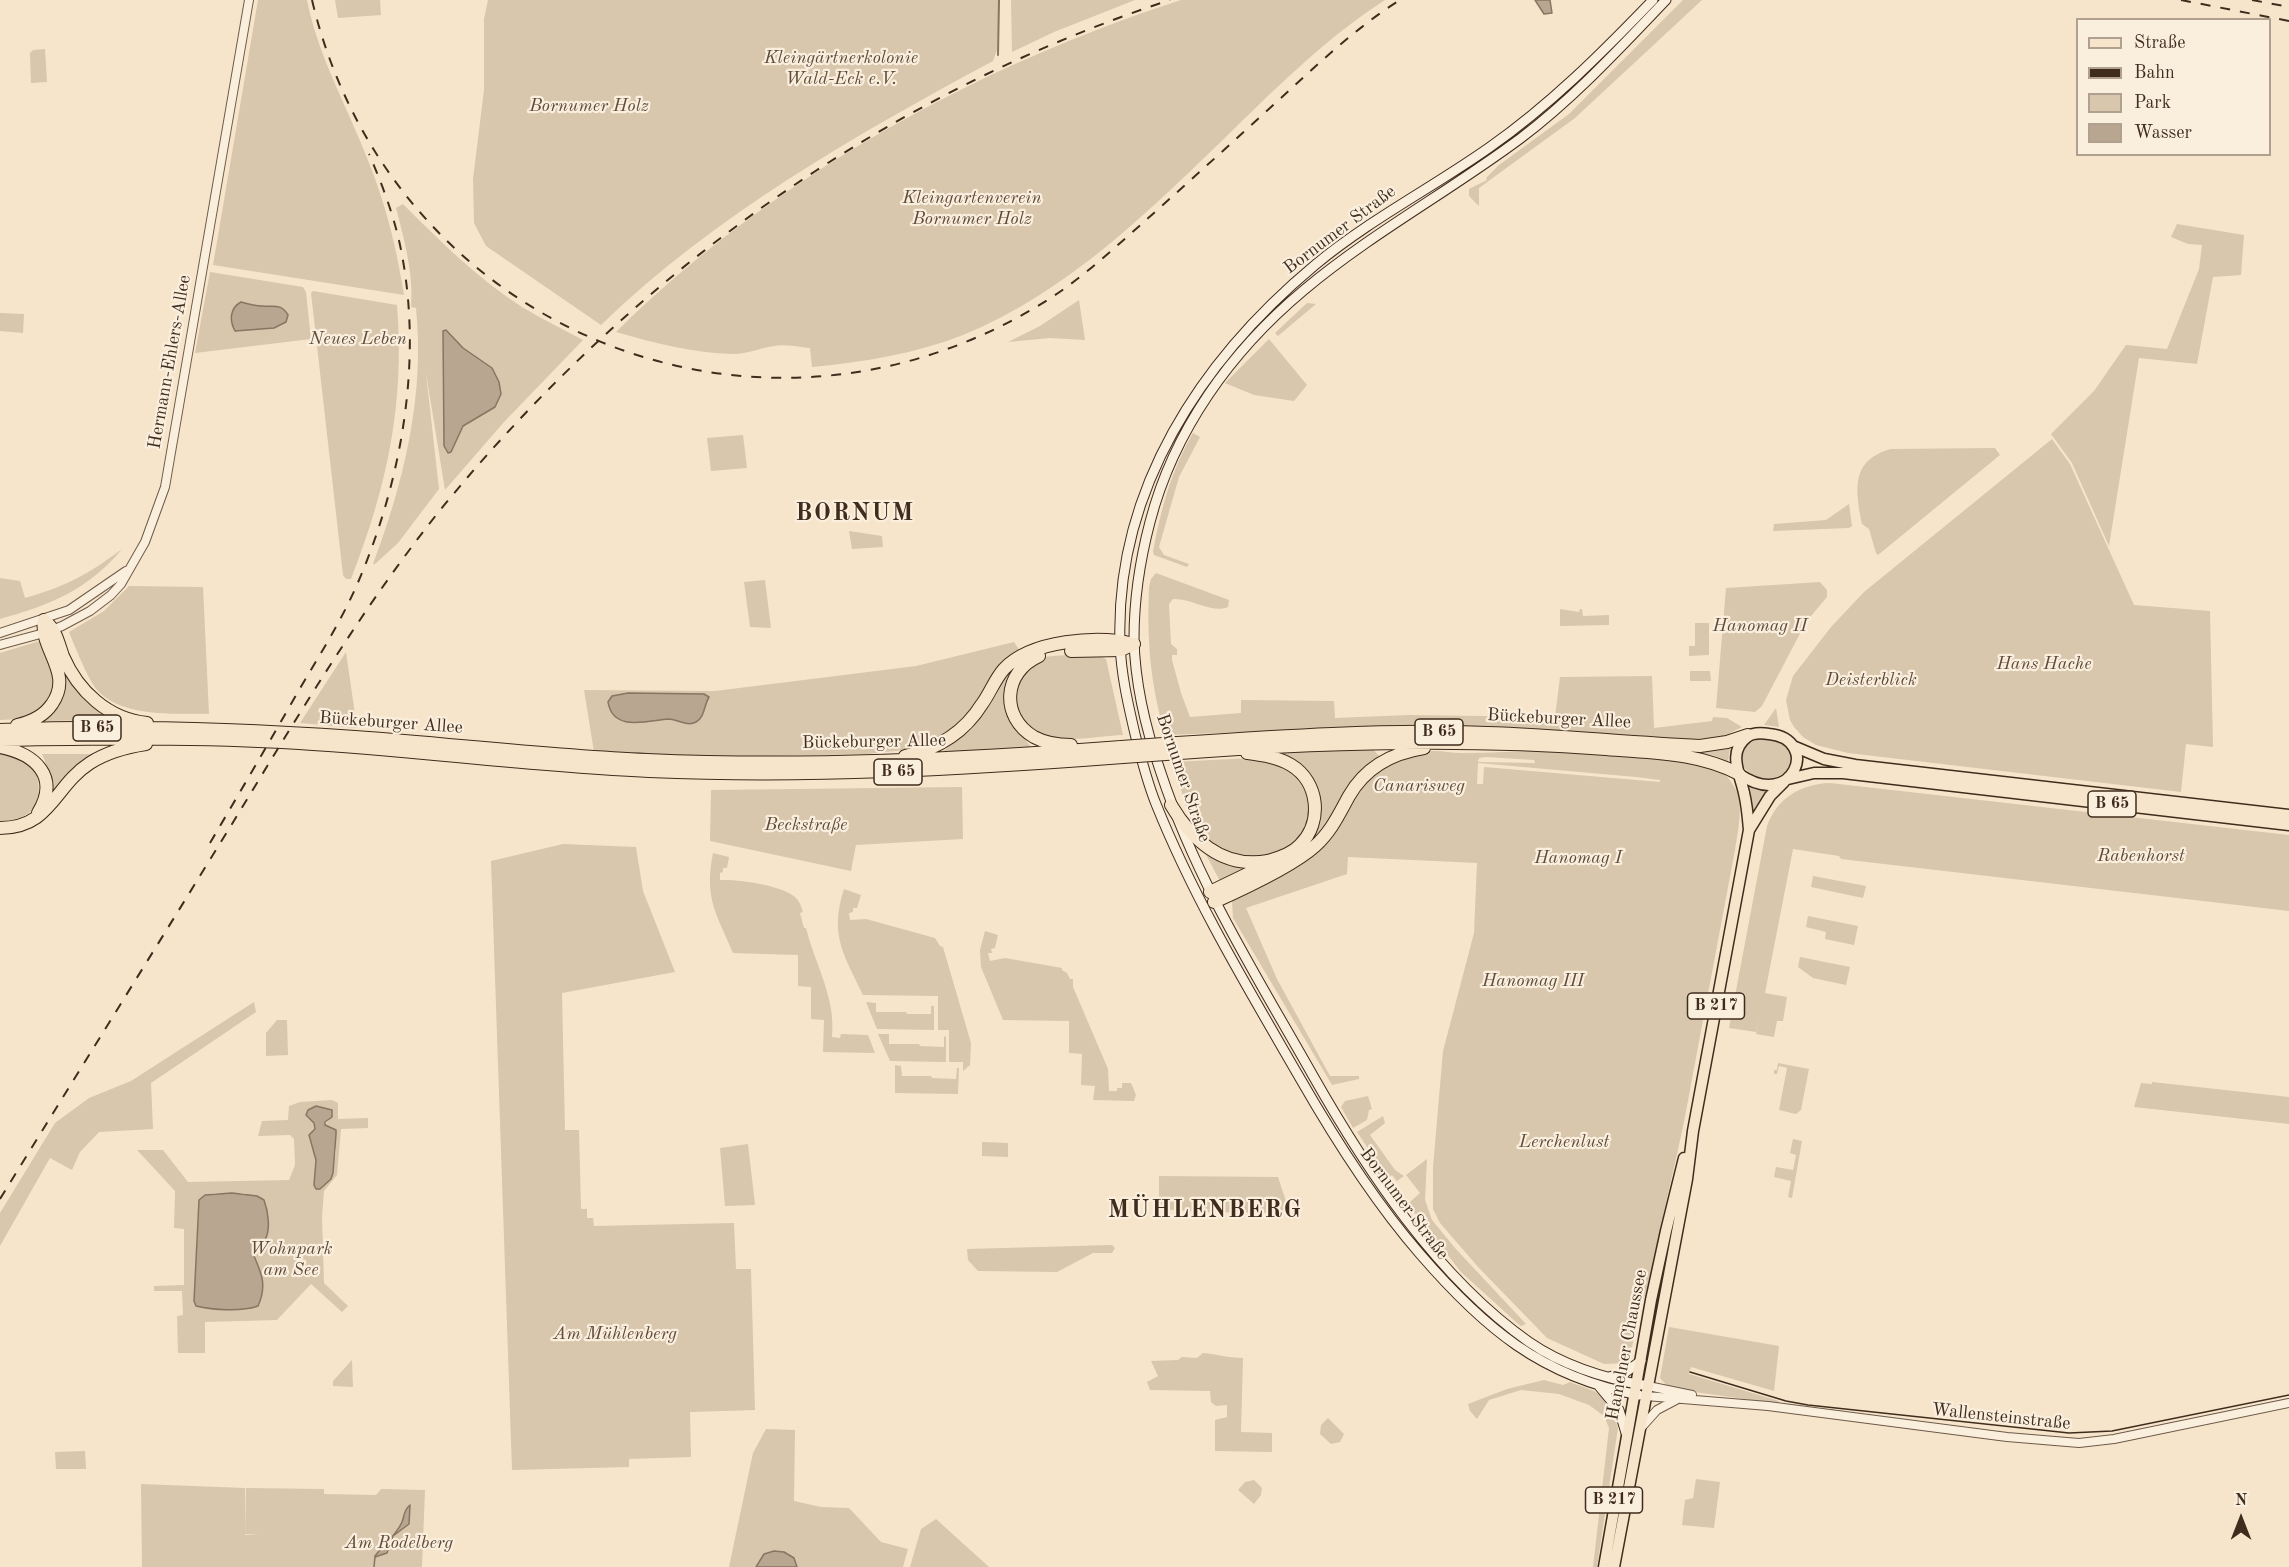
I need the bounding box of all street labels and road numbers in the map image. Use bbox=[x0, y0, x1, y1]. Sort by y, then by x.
street label: Bornumer Straße bbox=[1280, 181, 1400, 279]
street label: Hermann-Ehlers-Allee bbox=[144, 273, 196, 451]
street label: Bückeburger Allee bbox=[1486, 704, 1632, 734]
street label: Bückeburger Allee bbox=[318, 707, 464, 739]
street label: Bornumer Straße bbox=[1151, 711, 1215, 845]
road number: B 65 bbox=[73, 715, 121, 741]
road number: B 65 bbox=[1415, 719, 1463, 745]
street label: Bückeburger Allee bbox=[802, 730, 946, 754]
road number: B 65 bbox=[874, 759, 922, 785]
road number: B 65 bbox=[2088, 791, 2136, 817]
road number: B 217 bbox=[1688, 993, 1744, 1019]
street label: Bornumer Straße bbox=[1355, 1144, 1453, 1264]
street label: Hamelner Chaussee bbox=[1602, 1268, 1652, 1422]
street label: Wallensteinstraße bbox=[1931, 1399, 2071, 1435]
road number: B 217 bbox=[1586, 1487, 1642, 1513]

